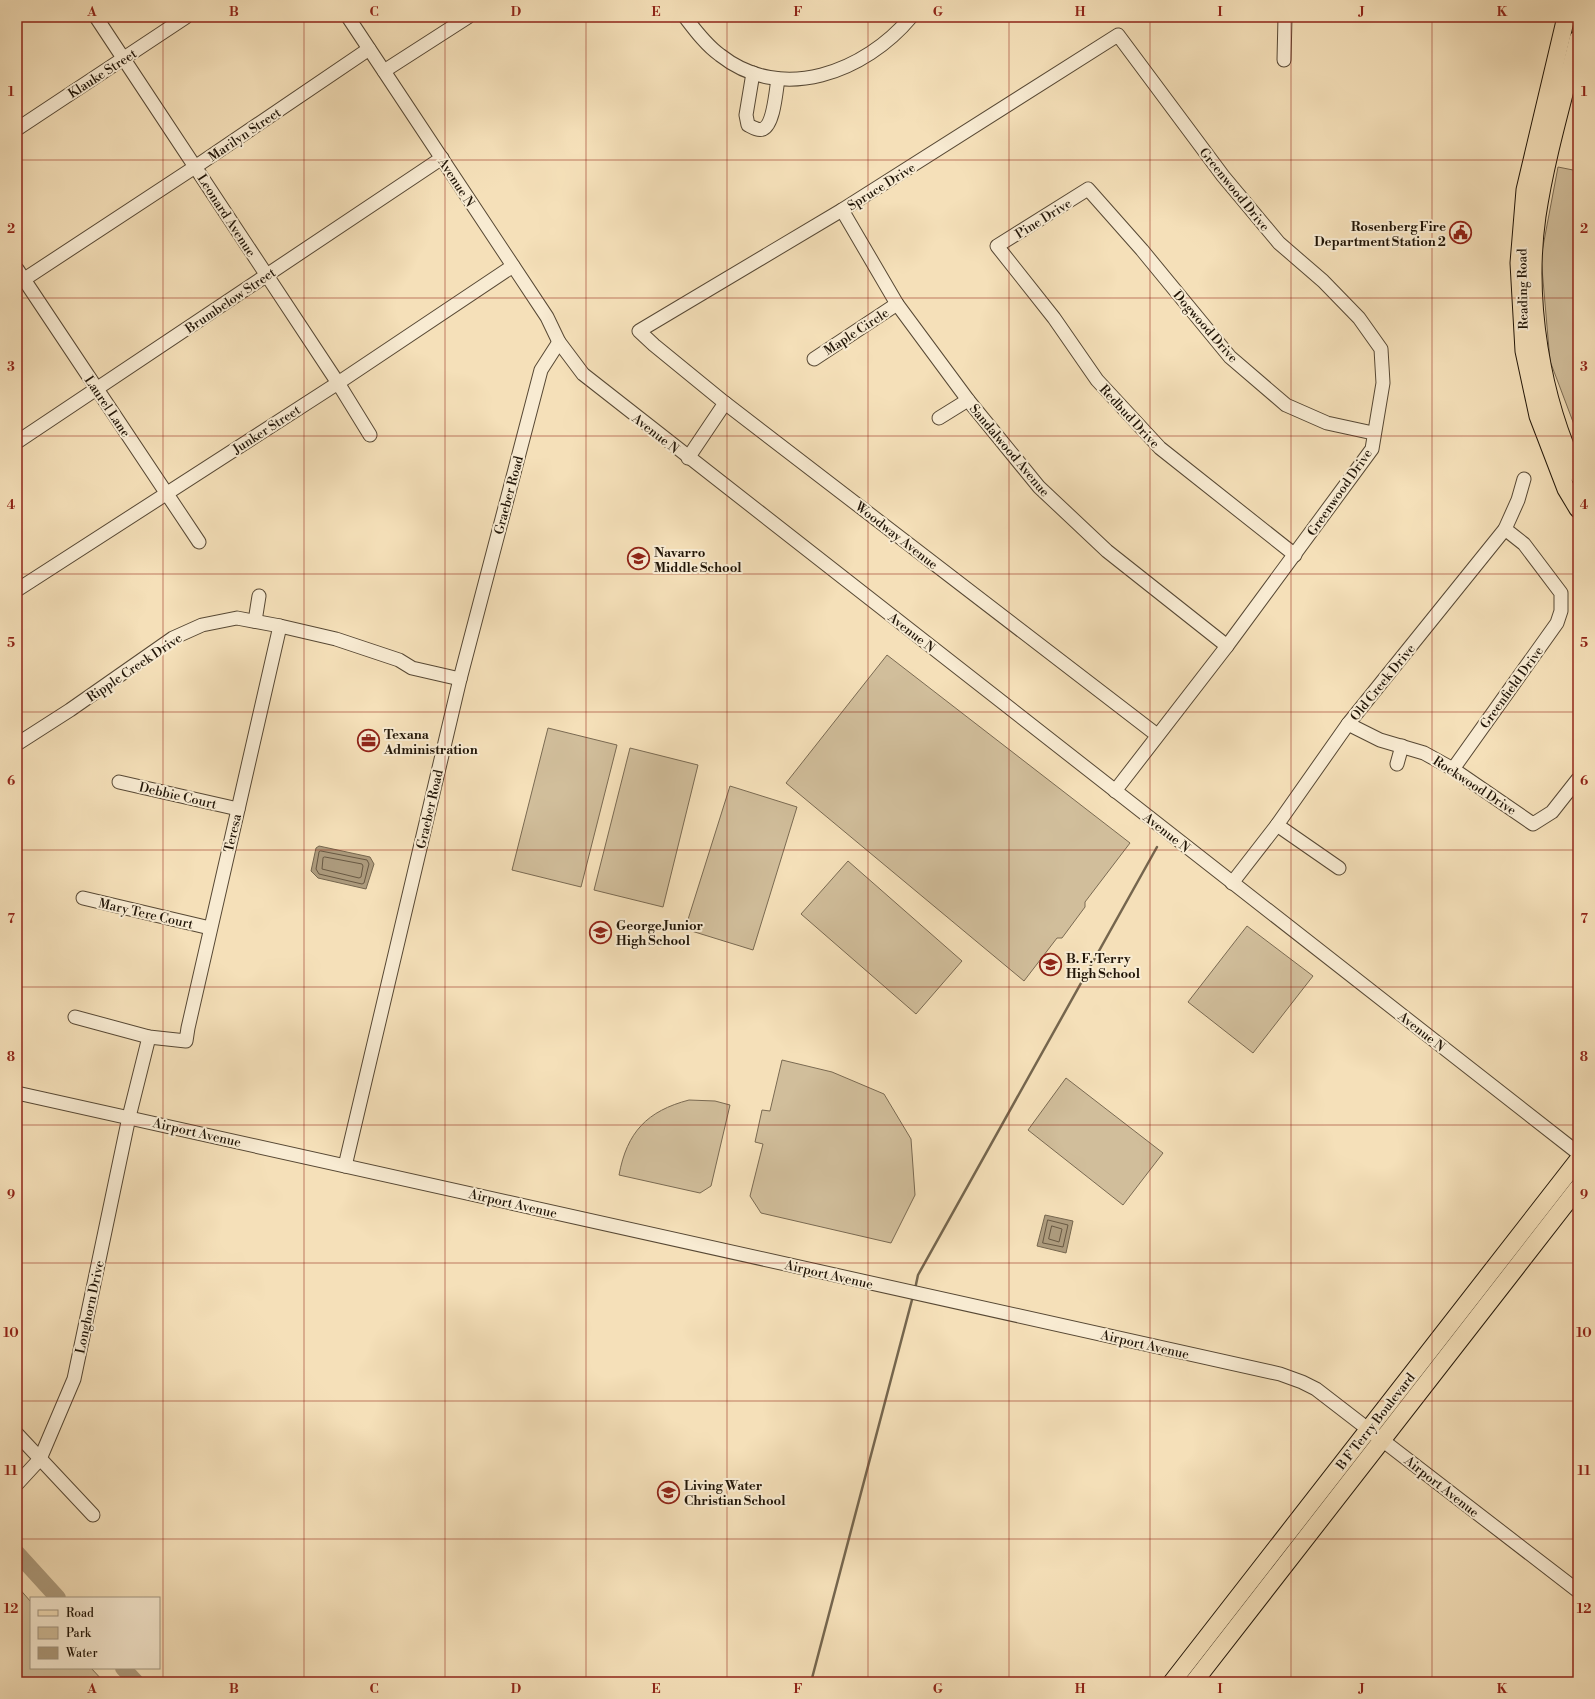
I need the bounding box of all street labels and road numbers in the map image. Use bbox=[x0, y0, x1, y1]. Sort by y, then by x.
street label: Klauke Street bbox=[65, 46, 140, 102]
street label: Marilyn Street bbox=[205, 104, 284, 165]
street label: Greenwood Drive bbox=[1196, 145, 1273, 235]
street label: Avenue N bbox=[434, 154, 478, 210]
street label: Spruce Drive bbox=[845, 159, 919, 214]
street label: Leonard Avenue bbox=[194, 171, 259, 260]
street label: Pine Drive bbox=[1012, 195, 1075, 242]
street label: Reading Road bbox=[1514, 248, 1532, 330]
street label: Brumbelow Street bbox=[181, 264, 279, 338]
street label: Dogwood Drive bbox=[1169, 287, 1241, 366]
street label: Maple Circle bbox=[821, 305, 892, 359]
street label: Laurel Lane bbox=[81, 373, 134, 441]
street label: Redbud Drive bbox=[1096, 382, 1163, 452]
street label: Sandalwood Avenue bbox=[966, 401, 1053, 501]
street label: Junker Street bbox=[229, 402, 304, 458]
street label: Avenue N bbox=[628, 410, 682, 457]
street label: Greenwood Drive bbox=[1304, 446, 1376, 539]
street label: Graeber Road bbox=[491, 454, 527, 536]
street label: Woodway Avenue bbox=[851, 498, 941, 573]
street label: Avenue N bbox=[884, 609, 938, 656]
street label: Ripple Creek Drive bbox=[84, 630, 186, 706]
street label: Old Creek Drive bbox=[1347, 641, 1419, 724]
street label: Greenfield Drive bbox=[1477, 643, 1547, 732]
street label: Rockwood Drive bbox=[1430, 753, 1519, 819]
street label: Graeber Road bbox=[413, 768, 447, 850]
street label: Debbie Court bbox=[137, 779, 219, 813]
street label: Avenue N bbox=[1139, 809, 1193, 856]
street label: Teresa bbox=[221, 812, 245, 854]
street label: Mary Tere Court bbox=[97, 895, 195, 933]
street label: Avenue N bbox=[1394, 1008, 1448, 1055]
street label: Airport Avenue bbox=[150, 1115, 243, 1151]
street label: Airport Avenue bbox=[466, 1186, 559, 1222]
street label: Airport Avenue bbox=[782, 1257, 875, 1293]
street label: Longhorn Drive bbox=[72, 1259, 108, 1355]
street label: Airport Avenue bbox=[1098, 1327, 1191, 1363]
street label: B F Terry Boulevard bbox=[1332, 1369, 1419, 1474]
street label: Airport Avenue bbox=[1400, 1452, 1482, 1521]

